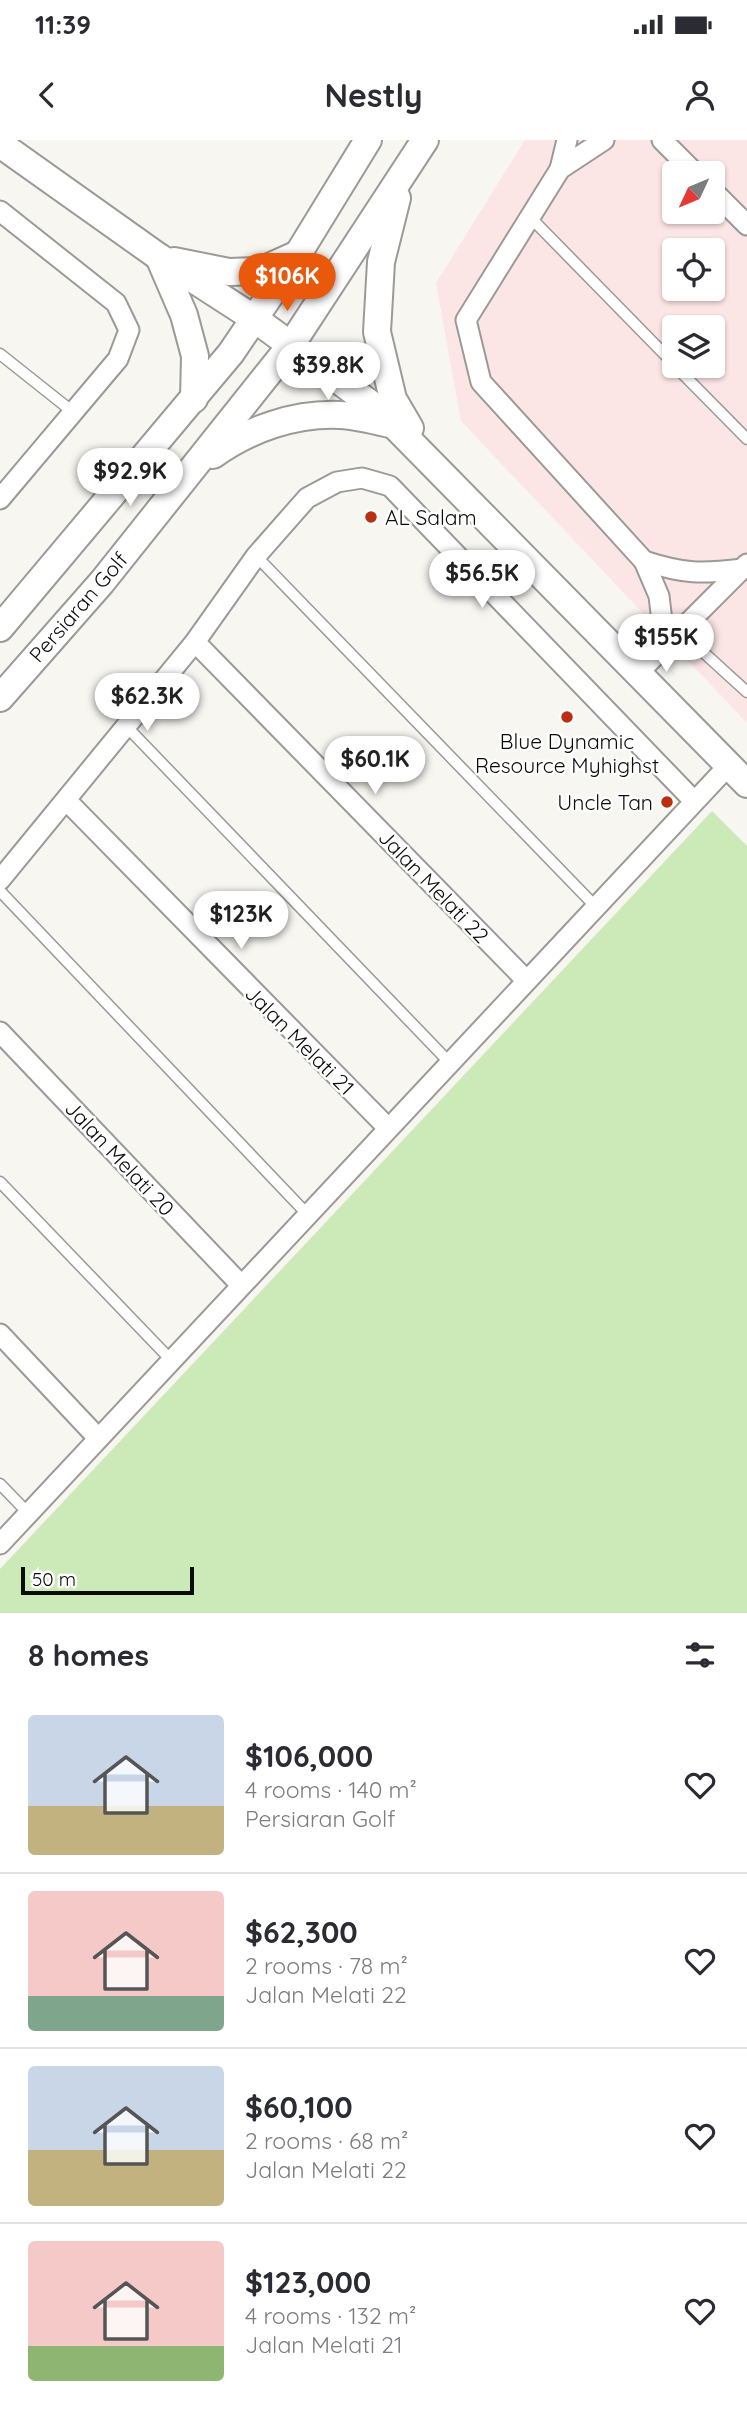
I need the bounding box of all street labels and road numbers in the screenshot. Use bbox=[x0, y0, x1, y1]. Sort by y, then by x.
street label: Persiaran Golf bbox=[23, 546, 133, 667]
street label: Jalan Melati 22 bbox=[373, 824, 495, 948]
street label: Jalan Melati 21 bbox=[240, 980, 360, 1100]
street label: Jalan Melati 20 bbox=[60, 1095, 180, 1221]

